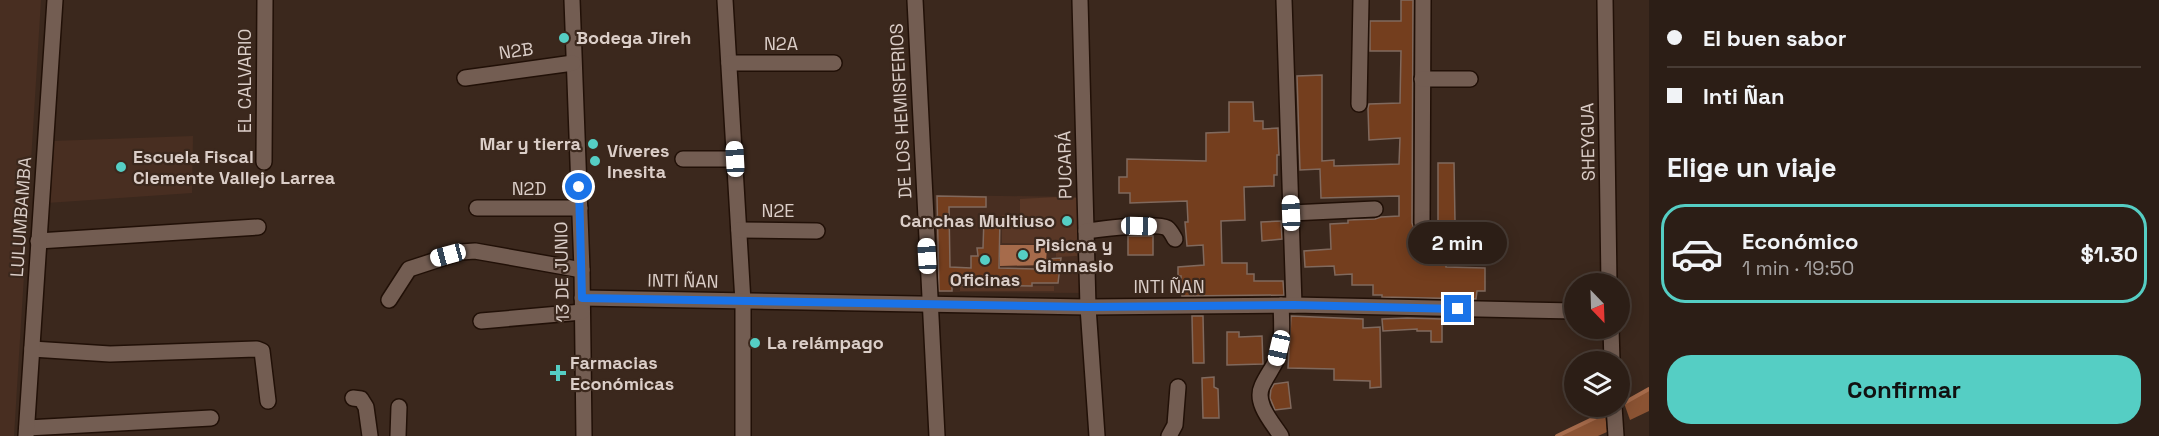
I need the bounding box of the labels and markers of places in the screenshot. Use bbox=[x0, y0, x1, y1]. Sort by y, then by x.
place label: Bodega Jireh bbox=[576, 26, 691, 49]
marker: Bodega Jireh bbox=[557, 31, 571, 45]
place label: Mar y tierra bbox=[480, 132, 582, 155]
marker: Mar y tierra bbox=[586, 137, 600, 151]
place label: Víveres Inesita bbox=[607, 139, 670, 183]
place label: Escuela Fiscal Clemente Vallejo Larrea bbox=[133, 145, 336, 189]
marker: Víveres Inesita bbox=[588, 154, 602, 168]
marker: Escuela Fiscal Clemente Vallejo Larrea bbox=[114, 160, 128, 174]
place label: Canchas Multiuso bbox=[900, 209, 1055, 232]
marker: Canchas Multiuso bbox=[1060, 214, 1074, 228]
place label: Pisicna y Gimnasio bbox=[1035, 233, 1114, 277]
marker: Pisicna y Gimnasio bbox=[1016, 248, 1030, 262]
marker: Oficinas bbox=[978, 253, 992, 267]
place label: Oficinas bbox=[950, 268, 1020, 291]
place label: La relámpago bbox=[767, 331, 884, 354]
marker: La relámpago bbox=[748, 336, 762, 350]
place label: Farmacias Económicas bbox=[570, 351, 674, 395]
marker: Farmacias Económicas bbox=[551, 366, 565, 380]

